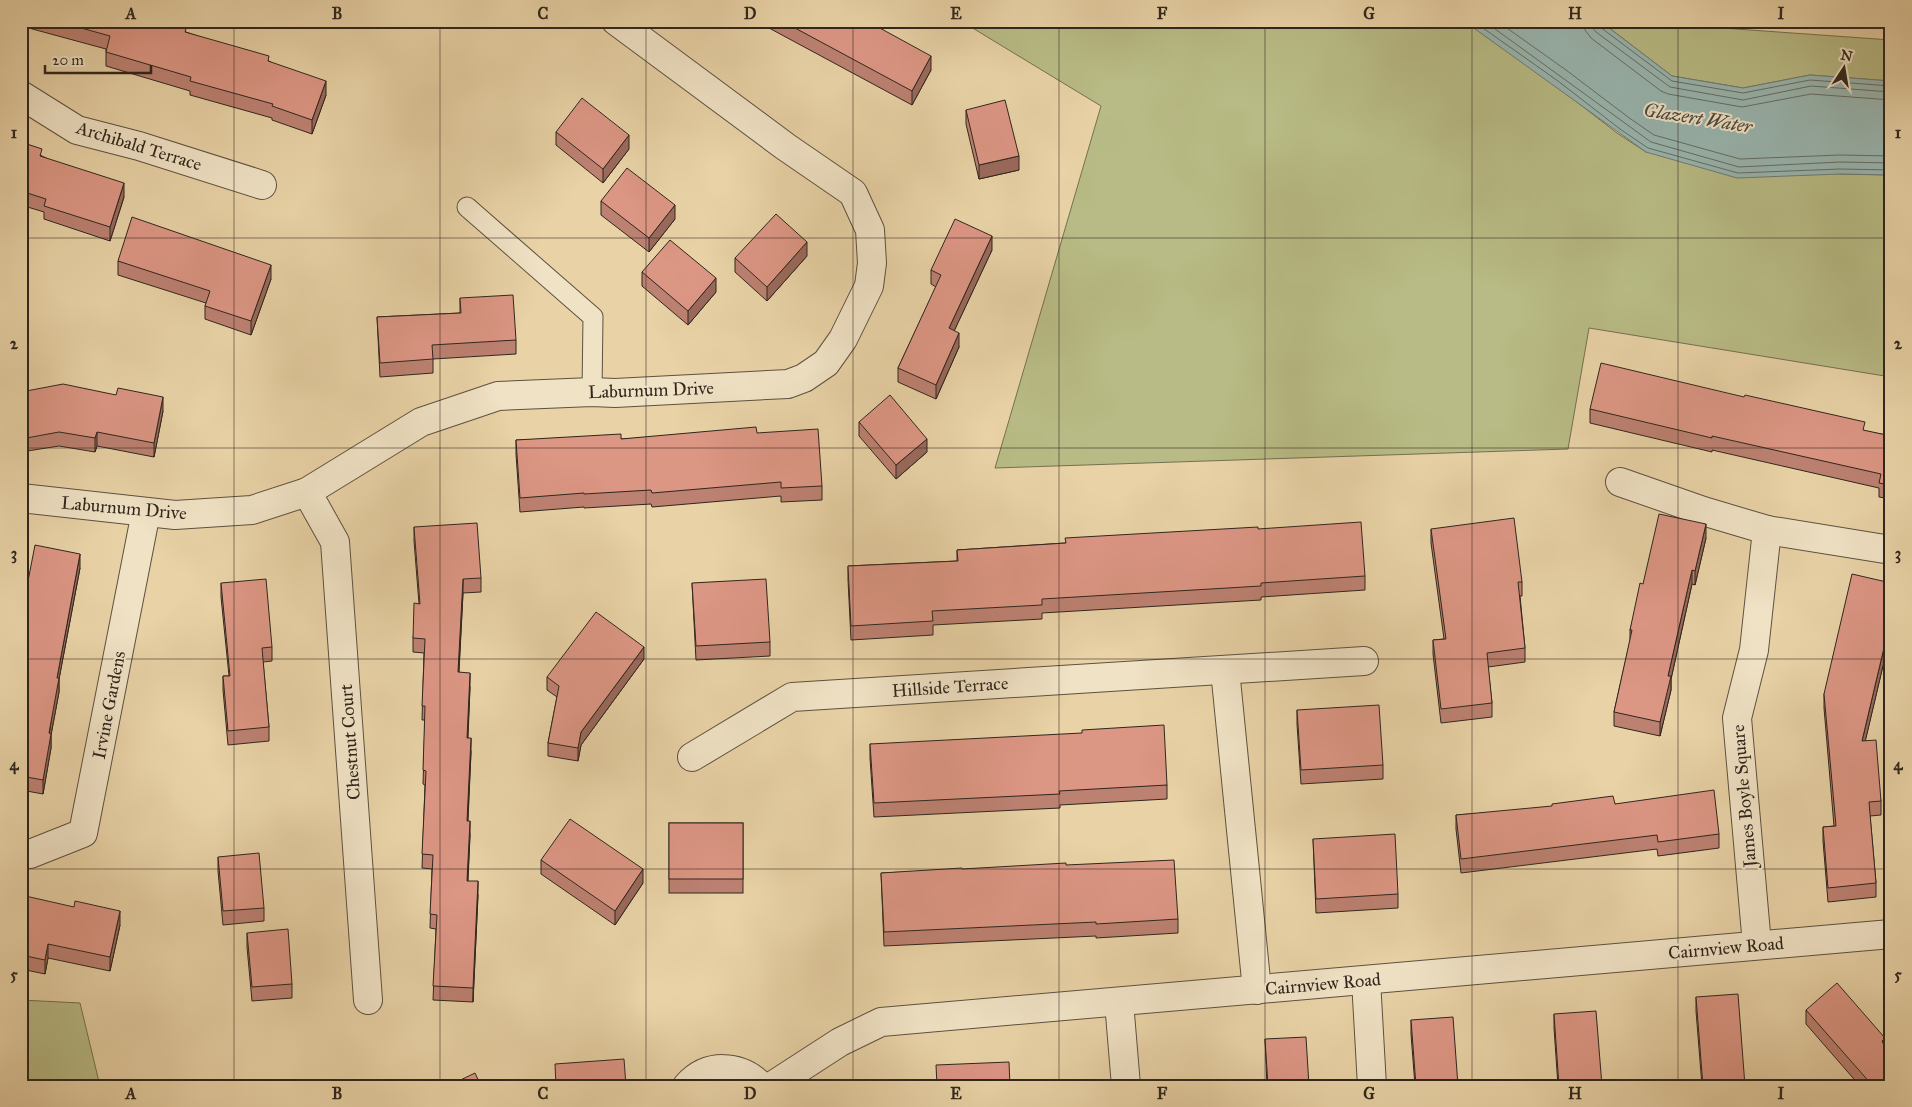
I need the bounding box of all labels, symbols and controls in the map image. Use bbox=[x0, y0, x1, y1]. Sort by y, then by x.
text: A bbox=[125, 4, 137, 23]
text: B bbox=[332, 4, 342, 23]
text: C bbox=[538, 4, 549, 23]
text: D bbox=[744, 4, 757, 23]
text: E bbox=[950, 4, 962, 23]
text: F bbox=[1157, 4, 1168, 23]
text: G bbox=[1363, 4, 1375, 23]
text: H bbox=[1568, 4, 1582, 23]
text: I bbox=[1778, 4, 1785, 23]
scale bar bbox=[45, 42, 151, 74]
north arrow bbox=[1820, 42, 1870, 92]
text: N bbox=[1839, 46, 1854, 65]
text: 20 m bbox=[52, 51, 84, 69]
water label: Glazert Water bbox=[1642, 98, 1755, 138]
street label: Archibald Terrace bbox=[73, 116, 204, 176]
text: 1 bbox=[11, 123, 18, 142]
text: 1 bbox=[1895, 123, 1902, 142]
text: 2 bbox=[10, 334, 19, 353]
text: 2 bbox=[1894, 334, 1903, 353]
street label: Laburnum Drive bbox=[588, 377, 714, 403]
street label: Laburnum Drive bbox=[60, 492, 188, 524]
text: 3 bbox=[11, 544, 17, 564]
text: 3 bbox=[1895, 544, 1901, 564]
street label: Irvine Gardens bbox=[88, 649, 130, 761]
street label: Hillside Terrace bbox=[891, 672, 1009, 702]
street label: Chestnut Court bbox=[335, 683, 365, 801]
street label: James Boyle Square bbox=[1727, 724, 1762, 870]
text: 4 bbox=[10, 755, 20, 775]
text: 4 bbox=[1894, 755, 1904, 775]
street label: Cairnview Road bbox=[1667, 932, 1785, 964]
text: 5 bbox=[10, 965, 18, 984]
text: 5 bbox=[1894, 965, 1902, 984]
street label: Cairnview Road bbox=[1264, 968, 1382, 1000]
text: A bbox=[125, 1084, 137, 1103]
text: B bbox=[332, 1084, 342, 1103]
text: C bbox=[538, 1084, 549, 1103]
text: D bbox=[744, 1084, 757, 1103]
text: E bbox=[950, 1084, 962, 1103]
text: F bbox=[1157, 1084, 1168, 1103]
text: G bbox=[1363, 1084, 1375, 1103]
text: H bbox=[1568, 1084, 1582, 1103]
text: I bbox=[1778, 1084, 1785, 1103]

